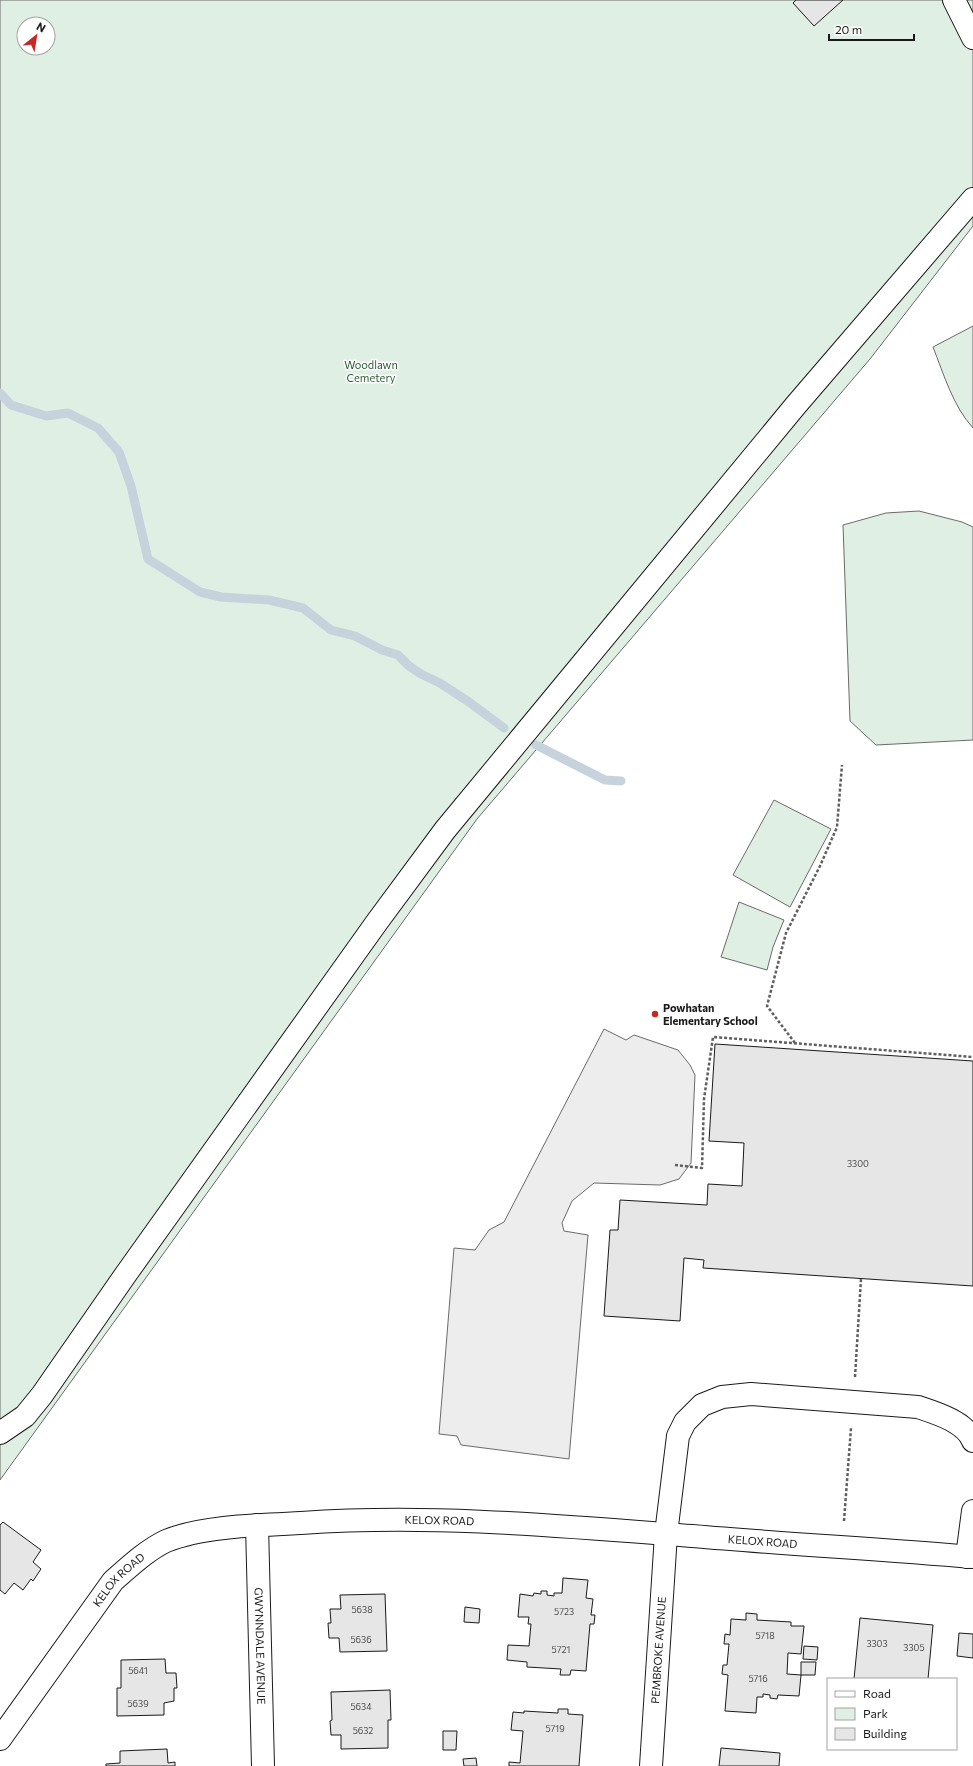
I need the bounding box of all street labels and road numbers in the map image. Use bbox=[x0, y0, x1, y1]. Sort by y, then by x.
street label: KELOX ROAD bbox=[404, 1513, 474, 1527]
street label: KELOX ROAD bbox=[727, 1532, 798, 1550]
street label: KELOX ROAD bbox=[90, 1550, 147, 1609]
street label: GWYNNDALE AVENUE bbox=[253, 1587, 268, 1705]
street label: PEMBROKE AVENUE bbox=[648, 1596, 668, 1704]

